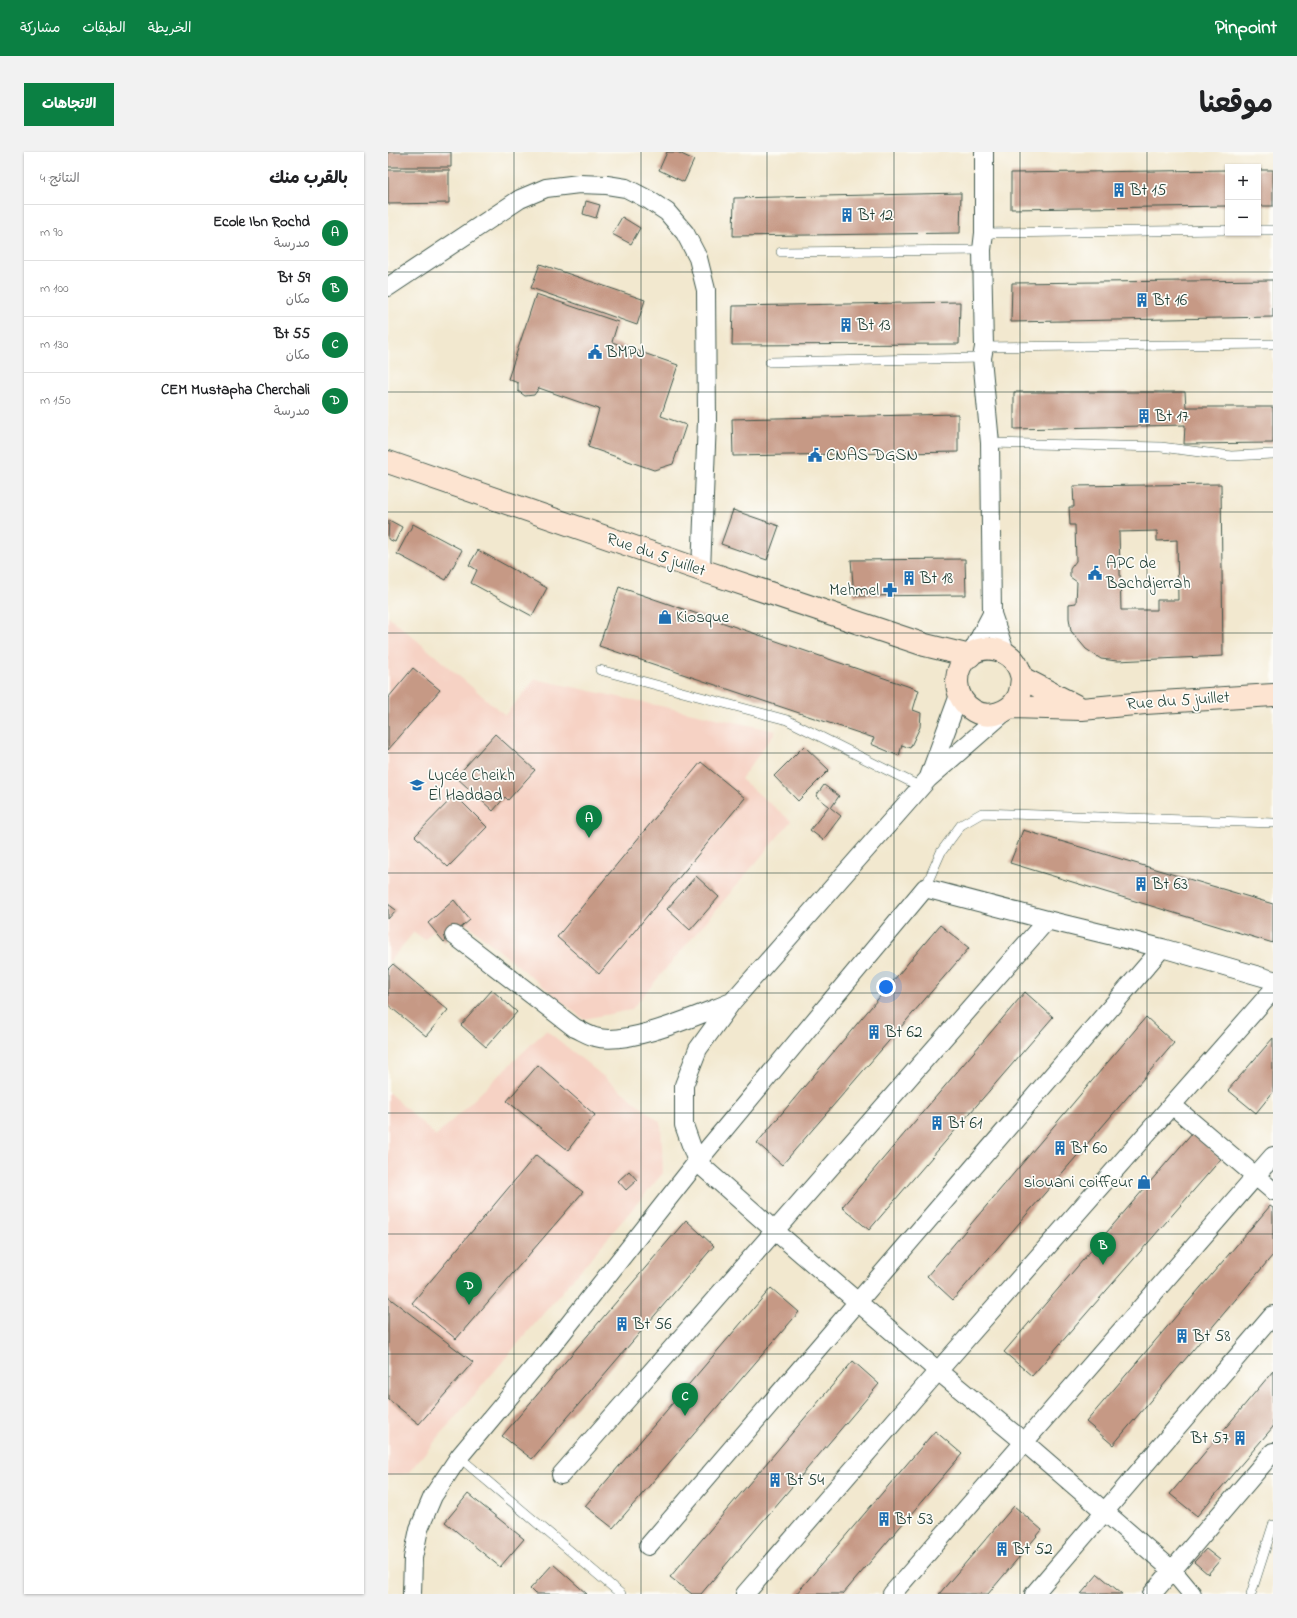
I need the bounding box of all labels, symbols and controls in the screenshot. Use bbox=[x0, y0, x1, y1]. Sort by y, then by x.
text: Pinpoint bbox=[1215, 15, 1277, 42]
text: مشاركة bbox=[20, 18, 60, 39]
text: الطبقات bbox=[82, 18, 126, 39]
text: الخريطة bbox=[148, 18, 191, 39]
button: الاتجاهات bbox=[24, 83, 114, 126]
text: موقعنا bbox=[1199, 85, 1273, 126]
map controls bbox=[1225, 164, 1261, 236]
button: + bbox=[1225, 164, 1261, 200]
text: بالقرب منك bbox=[269, 166, 348, 191]
text: النتائج: 4 bbox=[40, 169, 80, 188]
place label: Bt 15 bbox=[1129, 178, 1167, 203]
building icon: Bt 15 bbox=[1111, 182, 1127, 198]
button: − bbox=[1225, 200, 1261, 236]
place label: Bt 12 bbox=[857, 203, 893, 228]
building icon: Bt 12 bbox=[839, 207, 855, 223]
text: Ecole Ibn Rochd bbox=[213, 211, 310, 233]
text: 90 m bbox=[40, 223, 63, 242]
text: A bbox=[331, 223, 339, 242]
text: مدرسة bbox=[274, 234, 310, 253]
text: Bt 59 bbox=[278, 267, 310, 289]
text: 100 m bbox=[40, 279, 69, 298]
text: B bbox=[331, 279, 339, 298]
place label: Bt 16 bbox=[1152, 288, 1188, 313]
text: مكان bbox=[286, 290, 310, 309]
building icon: Bt 16 bbox=[1134, 292, 1150, 308]
place label: Bt 13 bbox=[856, 313, 891, 338]
building icon: Bt 13 bbox=[838, 317, 854, 333]
text: Bt 55 bbox=[274, 323, 310, 345]
text: 130 m bbox=[40, 335, 68, 354]
text: C bbox=[331, 335, 339, 354]
place label: BMPJ bbox=[605, 340, 645, 365]
public building icon: BMPJ bbox=[587, 344, 603, 360]
text: مكان bbox=[286, 346, 310, 365]
text: CEM Mustapha Cherchali bbox=[161, 379, 310, 401]
text: 150 m bbox=[40, 391, 71, 410]
text: D bbox=[330, 391, 340, 410]
text: مدرسة bbox=[274, 402, 310, 421]
place label: Bt 17 bbox=[1154, 404, 1189, 429]
building icon: Bt 17 bbox=[1136, 408, 1152, 424]
place label: CNAS DGSN bbox=[826, 443, 918, 468]
public building icon: CNAS DGSN bbox=[807, 447, 823, 463]
street label: Rue du 5 juillet bbox=[603, 526, 709, 584]
place label: APC de Bachdjerrah bbox=[1105, 551, 1191, 596]
public building icon: APC de Bachdjerrah bbox=[1087, 565, 1103, 581]
place label: Bt 18 bbox=[919, 566, 953, 591]
building icon: Bt 18 bbox=[901, 570, 917, 586]
place label: Mehmel bbox=[829, 578, 879, 603]
pharmacy icon: Mehmel bbox=[882, 582, 898, 598]
place label: Kiosque bbox=[676, 605, 730, 630]
shop icon: Kiosque bbox=[657, 609, 673, 625]
street label: Rue du 5 juillet bbox=[1125, 685, 1231, 717]
place label: Lycée Cheikh El Haddad bbox=[428, 763, 515, 808]
school or university icon: Lycée Cheikh El Haddad bbox=[409, 777, 425, 793]
pin: A bbox=[576, 805, 602, 838]
place label: Bt 63 bbox=[1151, 872, 1188, 897]
building icon: Bt 63 bbox=[1133, 876, 1149, 892]
your location bbox=[876, 977, 896, 997]
place label: Bt 62 bbox=[884, 1020, 922, 1045]
building icon: Bt 62 bbox=[866, 1024, 882, 1040]
place label: Bt 61 bbox=[947, 1111, 983, 1136]
building icon: Bt 61 bbox=[929, 1115, 945, 1131]
place label: Bt 60 bbox=[1070, 1136, 1107, 1161]
building icon: Bt 60 bbox=[1052, 1140, 1068, 1156]
place label: siouani coiffeur bbox=[1024, 1170, 1134, 1195]
shop icon: siouani coiffeur bbox=[1136, 1174, 1152, 1190]
pin: B bbox=[1090, 1232, 1116, 1265]
pin: D bbox=[456, 1272, 482, 1305]
place label: Bt 56 bbox=[632, 1312, 672, 1337]
building icon: Bt 56 bbox=[614, 1316, 630, 1332]
place label: Bt 58 bbox=[1192, 1324, 1231, 1349]
building icon: Bt 58 bbox=[1174, 1328, 1190, 1344]
pin: C bbox=[672, 1383, 698, 1416]
place label: Bt 57 bbox=[1190, 1426, 1229, 1451]
building icon: Bt 57 bbox=[1232, 1430, 1248, 1446]
place label: Bt 54 bbox=[785, 1468, 824, 1493]
building icon: Bt 54 bbox=[767, 1472, 783, 1488]
place label: Bt 53 bbox=[894, 1507, 933, 1532]
building icon: Bt 53 bbox=[876, 1511, 892, 1527]
place label: Bt 52 bbox=[1012, 1537, 1053, 1562]
building icon: Bt 52 bbox=[994, 1541, 1010, 1557]

